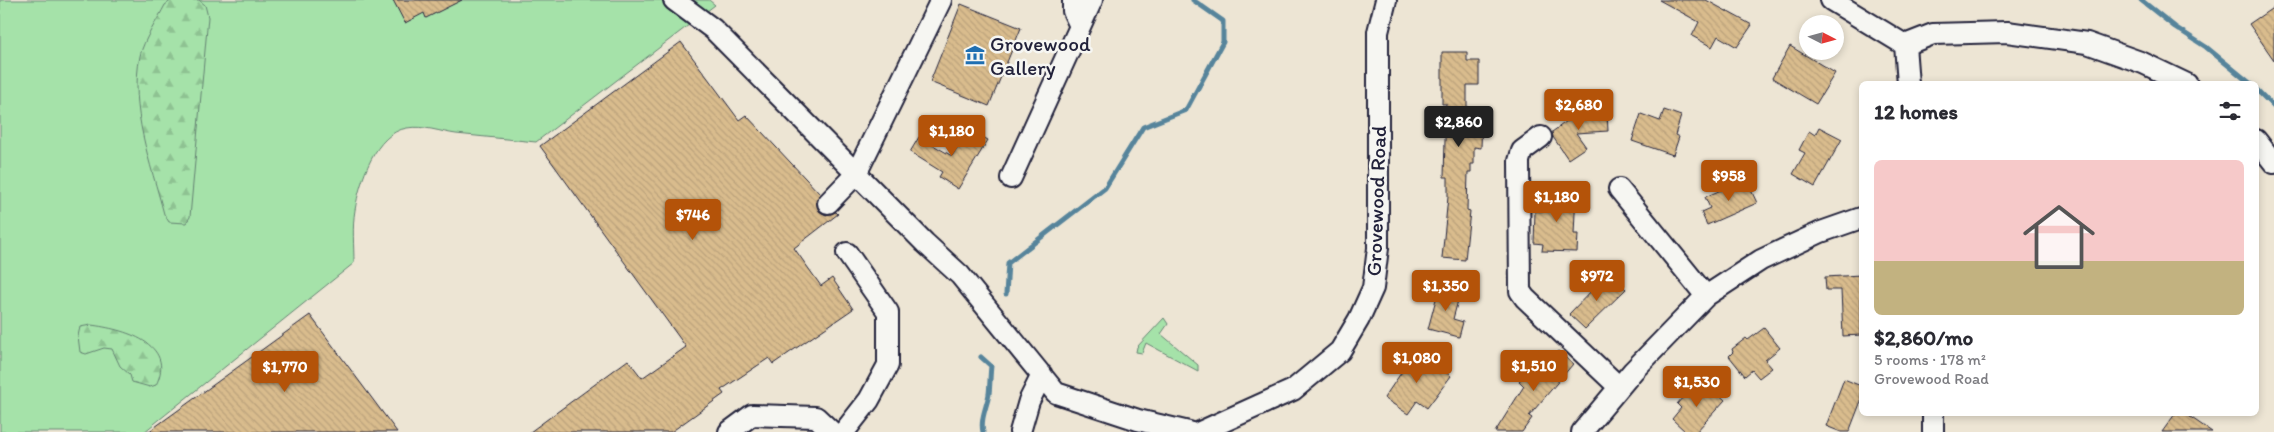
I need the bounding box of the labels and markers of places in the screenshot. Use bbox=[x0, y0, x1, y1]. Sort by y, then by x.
place label: Grovewood Gallery bbox=[990, 31, 1091, 80]
museum icon: Grovewood Gallery bbox=[964, 44, 986, 66]
pin: $2,680 bbox=[1538, 88, 1620, 131]
pin: $2,860 bbox=[1418, 106, 1500, 148]
pin: $1,180 bbox=[911, 114, 993, 157]
pin: $958 bbox=[1699, 160, 1759, 202]
pin: $1,180 bbox=[1516, 180, 1598, 223]
pin: $746 bbox=[663, 198, 723, 241]
pin: $972 bbox=[1567, 260, 1627, 302]
pin: $1,350 bbox=[1405, 270, 1487, 312]
pin: $1,080 bbox=[1376, 342, 1458, 384]
pin: $1,770 bbox=[244, 350, 326, 393]
pin: $1,510 bbox=[1493, 350, 1575, 392]
pin: $1,530 bbox=[1656, 366, 1738, 408]

